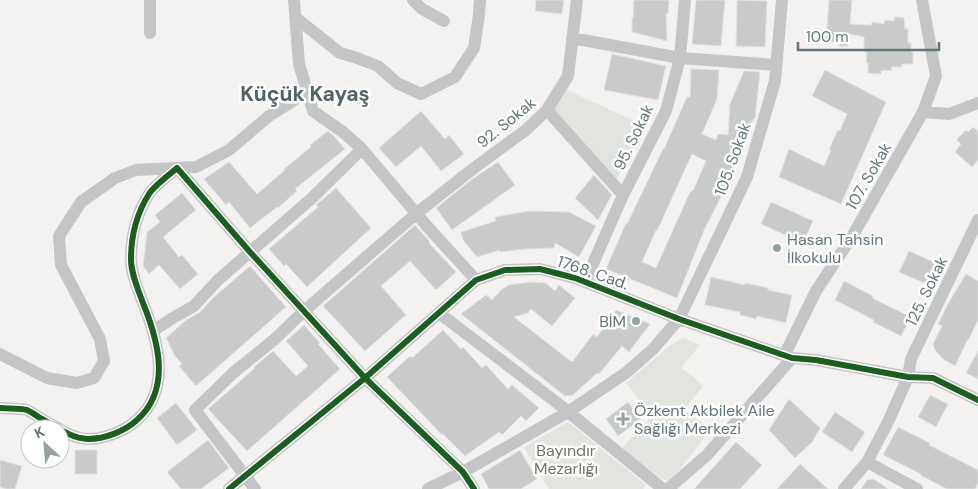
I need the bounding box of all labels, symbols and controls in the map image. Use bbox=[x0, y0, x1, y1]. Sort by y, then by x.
scale bar bbox=[798, 20, 939, 52]
text: 100 m bbox=[806, 27, 849, 47]
district label: Küçük Kayaş bbox=[240, 80, 370, 108]
street label: 92. Sokak bbox=[473, 92, 540, 153]
street label: 95. Sokak bbox=[608, 101, 658, 174]
street label: 105. Sokak bbox=[709, 120, 755, 199]
street label: 107. Sokak bbox=[841, 139, 896, 214]
place label: Hasan Tahsin İlkokulu bbox=[787, 229, 884, 268]
marker: Hasan Tahsin İlkokulu bbox=[771, 242, 783, 254]
street label: 1768. Cad. bbox=[555, 251, 631, 294]
street label: 125. Sokak bbox=[901, 253, 952, 329]
place label: BİM bbox=[599, 311, 626, 332]
marker: BİM bbox=[630, 315, 642, 327]
place label: Özkent Akbilek Aile Sağlığı Merkezi bbox=[634, 400, 775, 439]
marker: Özkent Akbilek Aile Sağlığı Merkezi bbox=[616, 412, 630, 426]
north arrow bbox=[20, 419, 70, 469]
text: K bbox=[31, 422, 47, 442]
park label: Bayındır Mezarlığı bbox=[534, 440, 598, 479]

